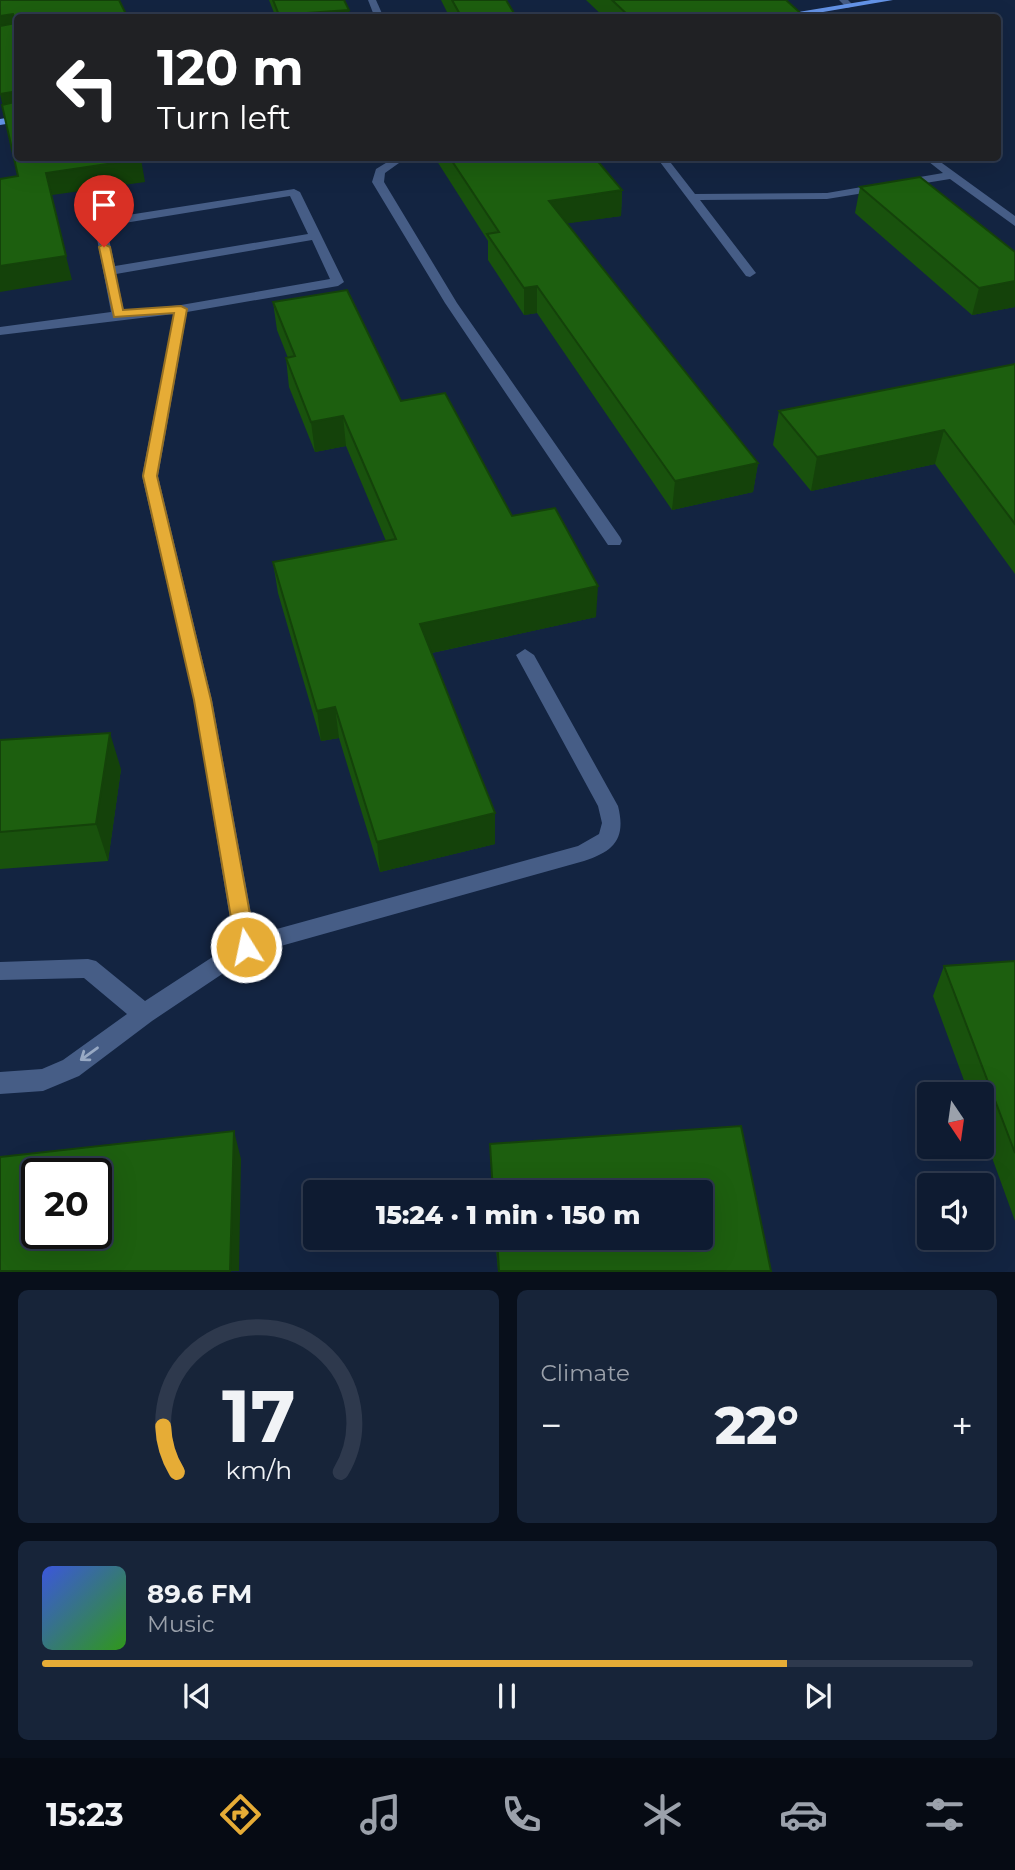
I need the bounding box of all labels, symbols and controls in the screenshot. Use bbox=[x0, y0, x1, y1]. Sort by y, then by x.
text: 120 m bbox=[157, 38, 304, 97]
icon: left bbox=[42, 42, 133, 133]
text: Turn left bbox=[157, 98, 291, 137]
pin bbox=[74, 175, 134, 247]
icon: arrive bbox=[85, 186, 123, 224]
position arrow bbox=[209, 910, 283, 984]
one-way arrow bbox=[80, 1047, 99, 1062]
north arrow bbox=[917, 1082, 994, 1158]
map controls bbox=[917, 1082, 994, 1250]
speed limit sign: 20 bbox=[21, 1158, 112, 1249]
button: sound bbox=[917, 1173, 994, 1250]
text: 15:24 · 1 min · 150 m bbox=[376, 1199, 640, 1231]
text: Climate bbox=[541, 1359, 630, 1387]
text: 17 bbox=[221, 1373, 295, 1461]
text: 22° bbox=[715, 1394, 799, 1457]
text: − bbox=[541, 1402, 562, 1449]
text: + bbox=[951, 1402, 973, 1449]
text: km/h bbox=[225, 1455, 292, 1485]
text: 89.6 FM bbox=[147, 1578, 252, 1610]
text: Music bbox=[147, 1610, 215, 1638]
icon: previous bbox=[178, 1677, 216, 1715]
icon: pause bbox=[488, 1677, 526, 1715]
icon: next bbox=[799, 1677, 837, 1715]
icon: directions bbox=[216, 1790, 265, 1839]
icon: music bbox=[356, 1790, 405, 1839]
icon: phone bbox=[497, 1790, 546, 1839]
icon: climate bbox=[638, 1790, 687, 1839]
icon: car bbox=[779, 1790, 828, 1839]
icon: filters bbox=[920, 1790, 969, 1839]
text: 15:23 bbox=[46, 1795, 124, 1834]

